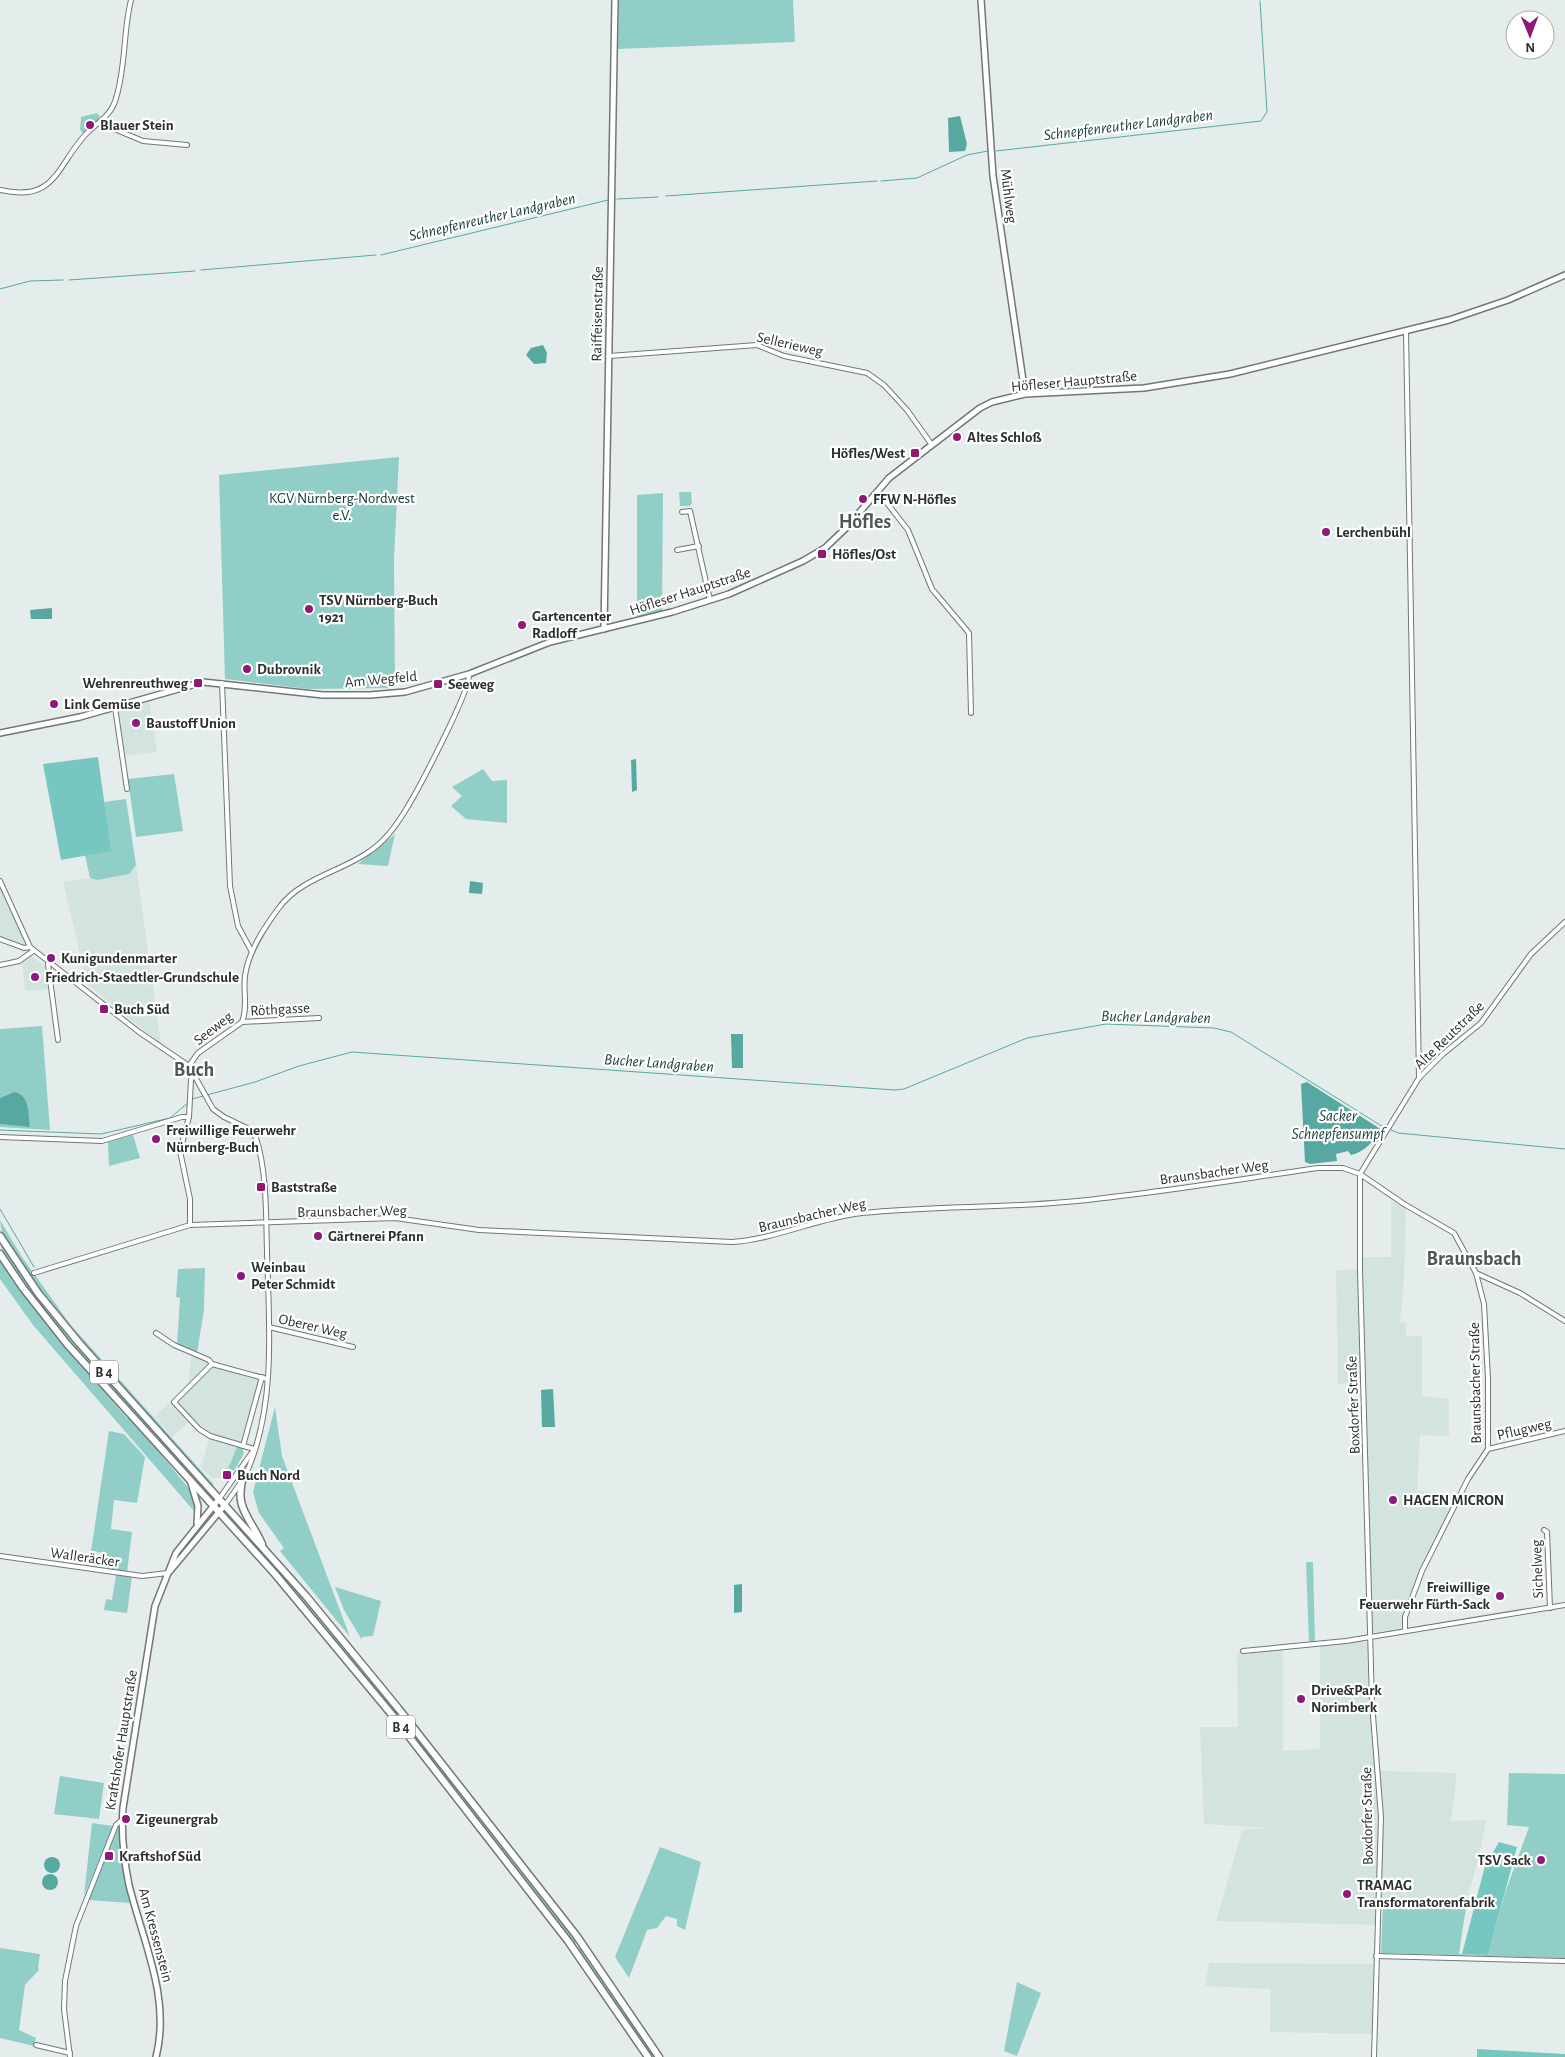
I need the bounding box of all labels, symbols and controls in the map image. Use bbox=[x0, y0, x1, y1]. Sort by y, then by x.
north arrow bbox=[1505, 10, 1555, 60]
text: N bbox=[1525, 40, 1535, 54]
water label: Schnepfenreuther Landgraben bbox=[1043, 107, 1214, 144]
place label: Blauer Stein bbox=[100, 118, 174, 133]
marker: Blauer Stein bbox=[84, 119, 96, 131]
street label: Mühlweg bbox=[998, 168, 1019, 225]
water label: Schnepfenreuther Landgraben bbox=[407, 190, 577, 245]
street label: Raiffeisenstraße bbox=[589, 266, 606, 362]
street label: Sellerieweg bbox=[755, 330, 825, 360]
street label: Höfleser Hauptstraße bbox=[1010, 369, 1138, 394]
place label: Altes Schloß bbox=[967, 430, 1042, 445]
marker: Altes Schloß bbox=[951, 431, 963, 443]
place label: Höfles/West bbox=[831, 446, 905, 461]
marker: Höfles/West bbox=[909, 447, 921, 459]
park label: KGV Nürnberg-Nordwest e.V. bbox=[269, 491, 415, 523]
place label: FFW N-Höfles bbox=[873, 492, 956, 507]
marker: FFW N-Höfles bbox=[857, 493, 869, 505]
district label: Höfles bbox=[839, 512, 891, 532]
place label: Lerchenbühl bbox=[1336, 525, 1411, 540]
marker: Lerchenbühl bbox=[1320, 526, 1332, 538]
place label: Höfles/Ost bbox=[832, 547, 896, 562]
marker: Höfles/Ost bbox=[816, 548, 828, 560]
street label: Höfleser Hauptstraße bbox=[628, 565, 753, 618]
place label: TSV Nürnberg-Buch 1921 bbox=[319, 593, 438, 625]
marker: TSV Nürnberg-Buch 1921 bbox=[303, 603, 315, 615]
place label: Gartencenter Radloff bbox=[532, 609, 612, 641]
marker: Gartencenter Radloff bbox=[516, 619, 528, 631]
place label: Dubrovnik bbox=[257, 662, 321, 677]
marker: Dubrovnik bbox=[241, 663, 253, 675]
street label: Am Wegfeld bbox=[344, 669, 418, 690]
place label: Wehrenreuthweg bbox=[82, 676, 188, 691]
marker: Wehrenreuthweg bbox=[192, 677, 204, 689]
place label: Seeweg bbox=[448, 677, 495, 692]
marker: Seeweg bbox=[432, 678, 444, 690]
place label: Link Gemüse bbox=[64, 697, 141, 712]
marker: Link Gemüse bbox=[48, 698, 60, 710]
place label: Baustoff Union bbox=[146, 716, 236, 731]
marker: Baustoff Union bbox=[130, 717, 142, 729]
place label: Kunigundenmarter bbox=[61, 951, 178, 966]
marker: Kunigundenmarter bbox=[45, 952, 57, 964]
place label: Friedrich-Staedtler-Grundschule bbox=[45, 970, 239, 985]
marker: Friedrich-Staedtler-Grundschule bbox=[29, 971, 41, 983]
street label: Alte Reutstraße bbox=[1412, 998, 1487, 1072]
street label: Röthgasse bbox=[250, 1000, 310, 1019]
place label: Buch Süd bbox=[114, 1002, 170, 1017]
marker: Buch Süd bbox=[98, 1003, 110, 1015]
street label: Seeweg bbox=[191, 1008, 236, 1048]
water label: Bucher Landgraben bbox=[1101, 1008, 1211, 1026]
water label: Bucher Landgraben bbox=[604, 1051, 714, 1075]
district label: Buch bbox=[174, 1060, 214, 1080]
water label: Sacker Schnepfensumpf bbox=[1292, 1108, 1387, 1143]
place label: Freiwillige Feuerwehr Nürnberg-Buch bbox=[166, 1123, 297, 1155]
marker: Freiwillige Feuerwehr Nürnberg-Buch bbox=[150, 1133, 162, 1145]
street label: Braunsbacher Weg bbox=[1159, 1157, 1270, 1188]
place label: Baststraße bbox=[271, 1180, 337, 1195]
marker: Baststraße bbox=[255, 1181, 267, 1193]
street label: Braunsbacher Weg bbox=[757, 1196, 868, 1235]
street label: Braunsbacher Weg bbox=[297, 1203, 408, 1220]
place label: Gärtnerei Pfann bbox=[328, 1229, 424, 1244]
marker: Gärtnerei Pfann bbox=[312, 1230, 324, 1242]
district label: Braunsbach bbox=[1427, 1249, 1521, 1269]
place label: Weinbau Peter Schmidt bbox=[251, 1260, 335, 1292]
marker: Weinbau Peter Schmidt bbox=[235, 1270, 247, 1282]
street label: Oberer Weg bbox=[277, 1311, 349, 1342]
street label: Braunsbacher Straße bbox=[1467, 1322, 1484, 1444]
street label: Boxdorfer Straße bbox=[1344, 1355, 1363, 1454]
road number: B 4 bbox=[90, 1360, 118, 1384]
street label: Pflugweg bbox=[1496, 1416, 1553, 1443]
place label: Buch Nord bbox=[237, 1468, 300, 1483]
marker: Buch Nord bbox=[221, 1469, 233, 1481]
place label: HAGEN MICRON bbox=[1403, 1493, 1504, 1508]
marker: HAGEN MICRON bbox=[1387, 1494, 1399, 1506]
street label: Sichelweg bbox=[1529, 1539, 1546, 1599]
street label: Walleräcker bbox=[49, 1545, 121, 1570]
place label: Freiwillige Feuerwehr Fürth-Sack bbox=[1359, 1580, 1491, 1612]
marker: Freiwillige Feuerwehr Fürth-Sack bbox=[1494, 1590, 1506, 1602]
street label: Kraftshofer Hauptstraße bbox=[103, 1669, 140, 1811]
place label: Drive&Park Norimberk bbox=[1311, 1683, 1382, 1715]
marker: Drive&Park Norimberk bbox=[1295, 1693, 1307, 1705]
road number: B 4 bbox=[387, 1715, 415, 1738]
street label: Boxdorfer Straße bbox=[1359, 1767, 1376, 1865]
place label: Zigeunergrab bbox=[136, 1812, 218, 1827]
marker: Zigeunergrab bbox=[120, 1813, 132, 1825]
place label: Kraftshof Süd bbox=[119, 1849, 201, 1864]
marker: Kraftshof Süd bbox=[103, 1850, 115, 1862]
place label: TSV Sack bbox=[1478, 1853, 1532, 1868]
marker: TSV Sack bbox=[1535, 1854, 1547, 1866]
place label: TRAMAG Transformatorenfabrik bbox=[1357, 1878, 1496, 1910]
street label: Am Kressenstein bbox=[136, 1886, 175, 1984]
marker: TRAMAG Transformatorenfabrik bbox=[1341, 1888, 1353, 1900]

